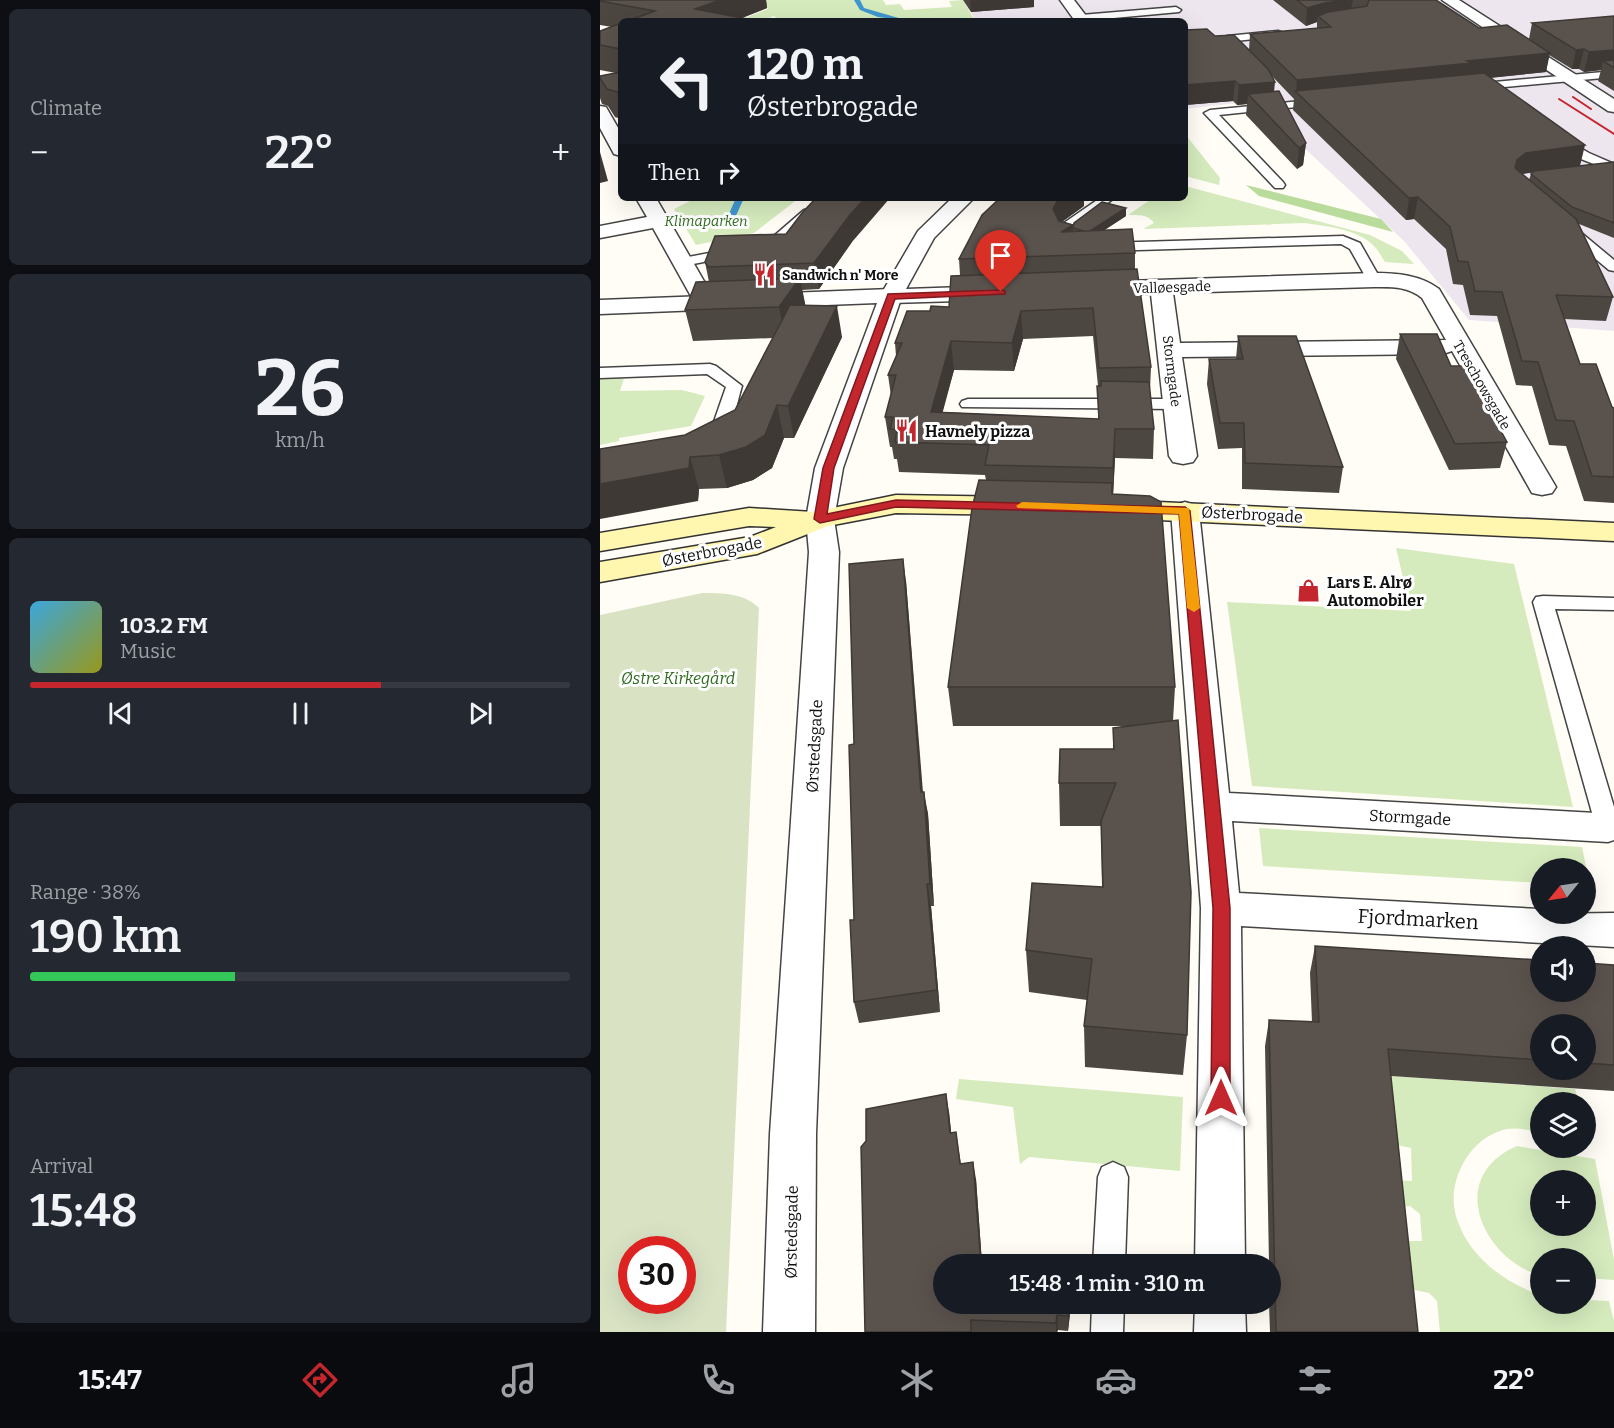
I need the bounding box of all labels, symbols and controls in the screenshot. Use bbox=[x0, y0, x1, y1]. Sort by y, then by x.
text: 120 m bbox=[747, 40, 863, 90]
icon: left bbox=[648, 42, 726, 120]
text: Østerbrogade bbox=[747, 91, 918, 123]
text: Climate bbox=[30, 96, 102, 120]
text: 22° bbox=[265, 126, 335, 180]
text: − bbox=[30, 133, 48, 173]
text: + bbox=[551, 133, 570, 173]
icon: right bbox=[712, 156, 745, 189]
text: Then bbox=[648, 159, 700, 186]
park label: Klimaparken bbox=[664, 213, 748, 230]
pin bbox=[975, 230, 1026, 292]
icon: arrive bbox=[984, 239, 1017, 272]
restaurant icon: Sandwich n' More bbox=[751, 262, 777, 288]
place label: Sandwich n' More bbox=[782, 267, 899, 284]
street label: Valløesgade bbox=[1133, 278, 1211, 297]
street label: Stormgade bbox=[1159, 334, 1184, 408]
street label: Treschowsgade bbox=[1449, 338, 1514, 433]
text: 26 bbox=[255, 342, 345, 436]
restaurant icon: Havnely pizza bbox=[894, 418, 920, 444]
place label: Havnely pizza bbox=[925, 422, 1030, 441]
text: km/h bbox=[275, 428, 325, 452]
street label: Østerbrogade bbox=[1201, 502, 1303, 527]
street label: Østerbrogade bbox=[660, 532, 764, 570]
place label: Lars E. Alrø Automobiler bbox=[1327, 573, 1424, 610]
shop icon: Lars E. Alrø Automobiler bbox=[1296, 578, 1322, 604]
text: 103.2 FM bbox=[120, 612, 208, 639]
text: Music bbox=[120, 639, 176, 663]
park label: Østre Kirkegård bbox=[621, 669, 735, 688]
icon: previous bbox=[104, 697, 137, 730]
icon: pause bbox=[284, 697, 317, 730]
icon: next bbox=[464, 697, 497, 730]
street label: Ørstedsgade bbox=[803, 699, 826, 793]
street label: Stormgade bbox=[1369, 806, 1451, 829]
north arrow bbox=[1530, 858, 1596, 924]
map controls bbox=[1530, 858, 1596, 1314]
text: Range · 38% bbox=[30, 880, 141, 904]
street label: Fjordmarken bbox=[1357, 904, 1479, 935]
text: 190 km bbox=[30, 910, 181, 964]
button: sound bbox=[1530, 936, 1596, 1002]
button: search bbox=[1530, 1014, 1596, 1080]
position arrow bbox=[1189, 1066, 1253, 1130]
button: layers bbox=[1530, 1092, 1596, 1158]
text: Arrival bbox=[30, 1154, 93, 1178]
button: + bbox=[1530, 1170, 1596, 1236]
text: 15:48 bbox=[30, 1184, 138, 1238]
street label: Ørstedsgade bbox=[781, 1185, 802, 1279]
speed limit sign: 30 bbox=[618, 1236, 696, 1314]
button: − bbox=[1530, 1248, 1596, 1314]
text: 15:48 · 1 min · 310 m bbox=[1009, 1270, 1205, 1297]
icon: directions bbox=[299, 1359, 341, 1401]
icon: music bbox=[498, 1359, 540, 1401]
icon: phone bbox=[697, 1359, 739, 1401]
icon: climate bbox=[896, 1359, 938, 1401]
icon: car bbox=[1095, 1359, 1137, 1401]
icon: filters bbox=[1294, 1359, 1336, 1401]
text: 15:47 bbox=[79, 1364, 142, 1396]
text: 22° bbox=[1493, 1364, 1535, 1396]

